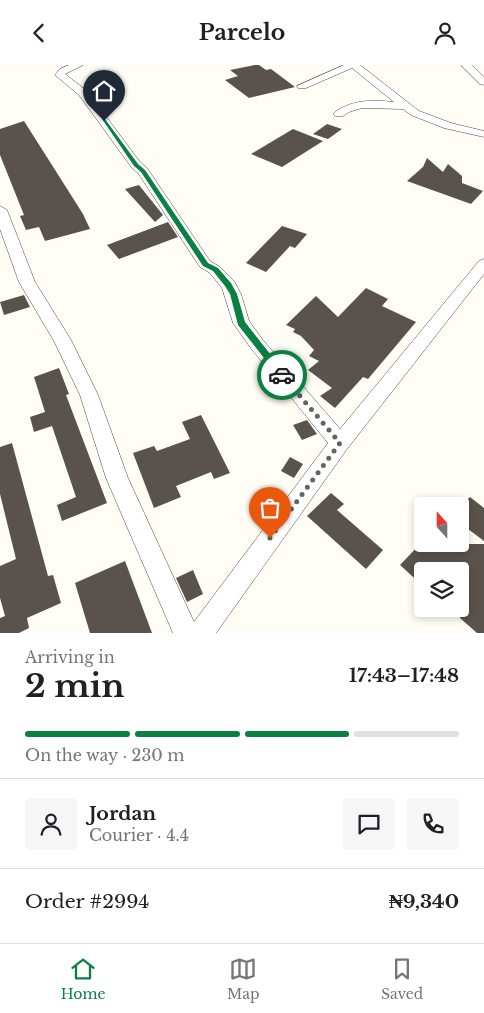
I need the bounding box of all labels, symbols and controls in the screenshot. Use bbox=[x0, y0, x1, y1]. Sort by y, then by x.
icon: back bbox=[25, 19, 53, 47]
text: Parcelo bbox=[199, 19, 285, 46]
icon: person bbox=[431, 19, 459, 47]
pin bbox=[83, 70, 125, 121]
icon: home bbox=[90, 77, 118, 105]
courier bbox=[257, 350, 307, 400]
icon: car bbox=[268, 361, 296, 389]
pin bbox=[249, 487, 291, 538]
icon: bag bbox=[256, 494, 284, 522]
north arrow bbox=[414, 497, 469, 553]
map controls bbox=[414, 497, 469, 617]
button: layers bbox=[414, 562, 469, 617]
text: Arriving in bbox=[25, 647, 115, 667]
text: 17:43–17:48 bbox=[349, 664, 459, 687]
text: 2 min bbox=[25, 666, 125, 706]
text: On the way · 230 m bbox=[25, 745, 185, 765]
button: person bbox=[25, 798, 77, 850]
button: chat bbox=[343, 798, 395, 850]
button: phone bbox=[407, 798, 459, 850]
text: Jordan bbox=[89, 802, 156, 825]
text: Courier · 4.4 bbox=[89, 825, 189, 845]
text: Order #2994 bbox=[25, 890, 150, 913]
text: ₦9,340 bbox=[389, 890, 459, 913]
tab: Home bbox=[61, 955, 106, 1003]
tab: Map bbox=[227, 955, 260, 1003]
tab: Saved bbox=[381, 955, 423, 1003]

